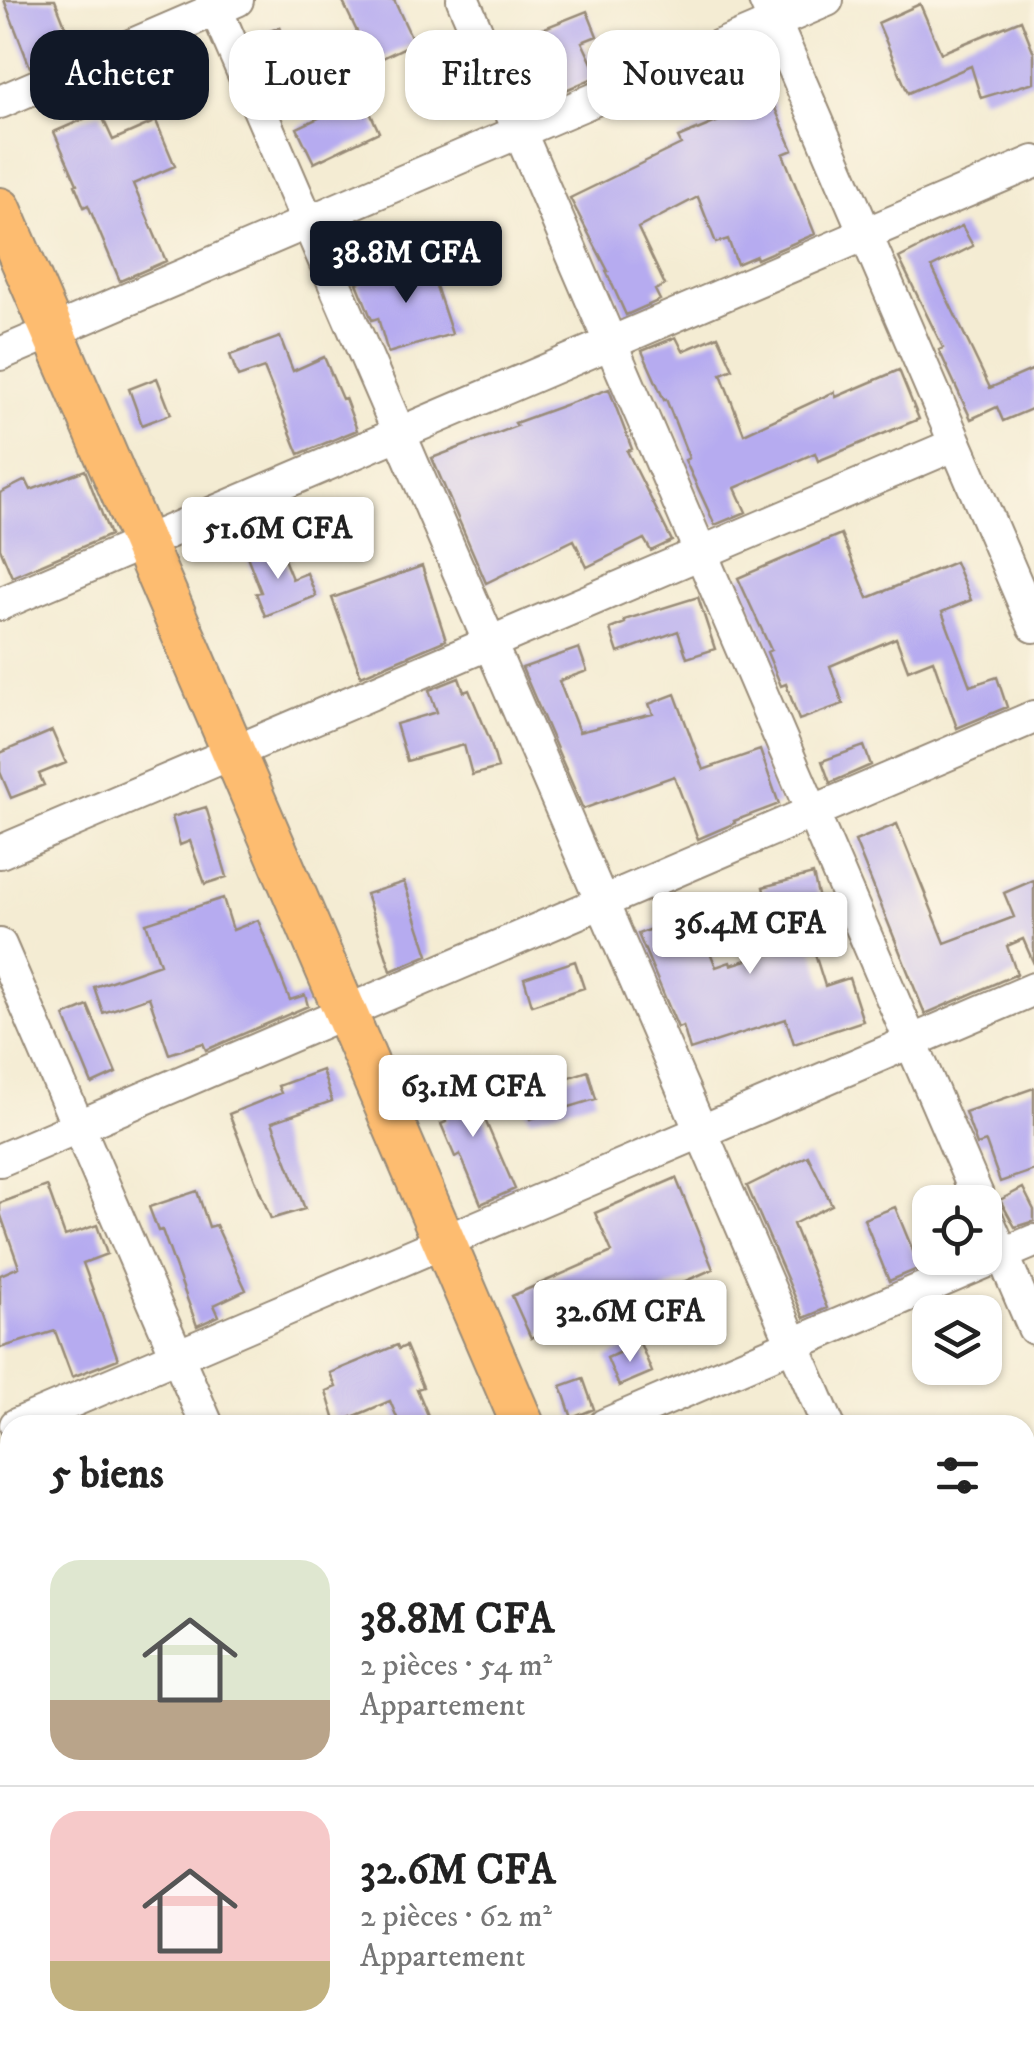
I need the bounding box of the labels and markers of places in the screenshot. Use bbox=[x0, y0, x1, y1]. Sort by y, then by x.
pin: 38.8M CFA bbox=[292, 221, 520, 306]
pin: 51.6M CFA bbox=[164, 497, 392, 582]
pin: 36.4M CFA bbox=[636, 892, 864, 977]
pin: 63.1M CFA bbox=[359, 1055, 587, 1140]
pin: 32.6M CFA bbox=[516, 1280, 744, 1365]

